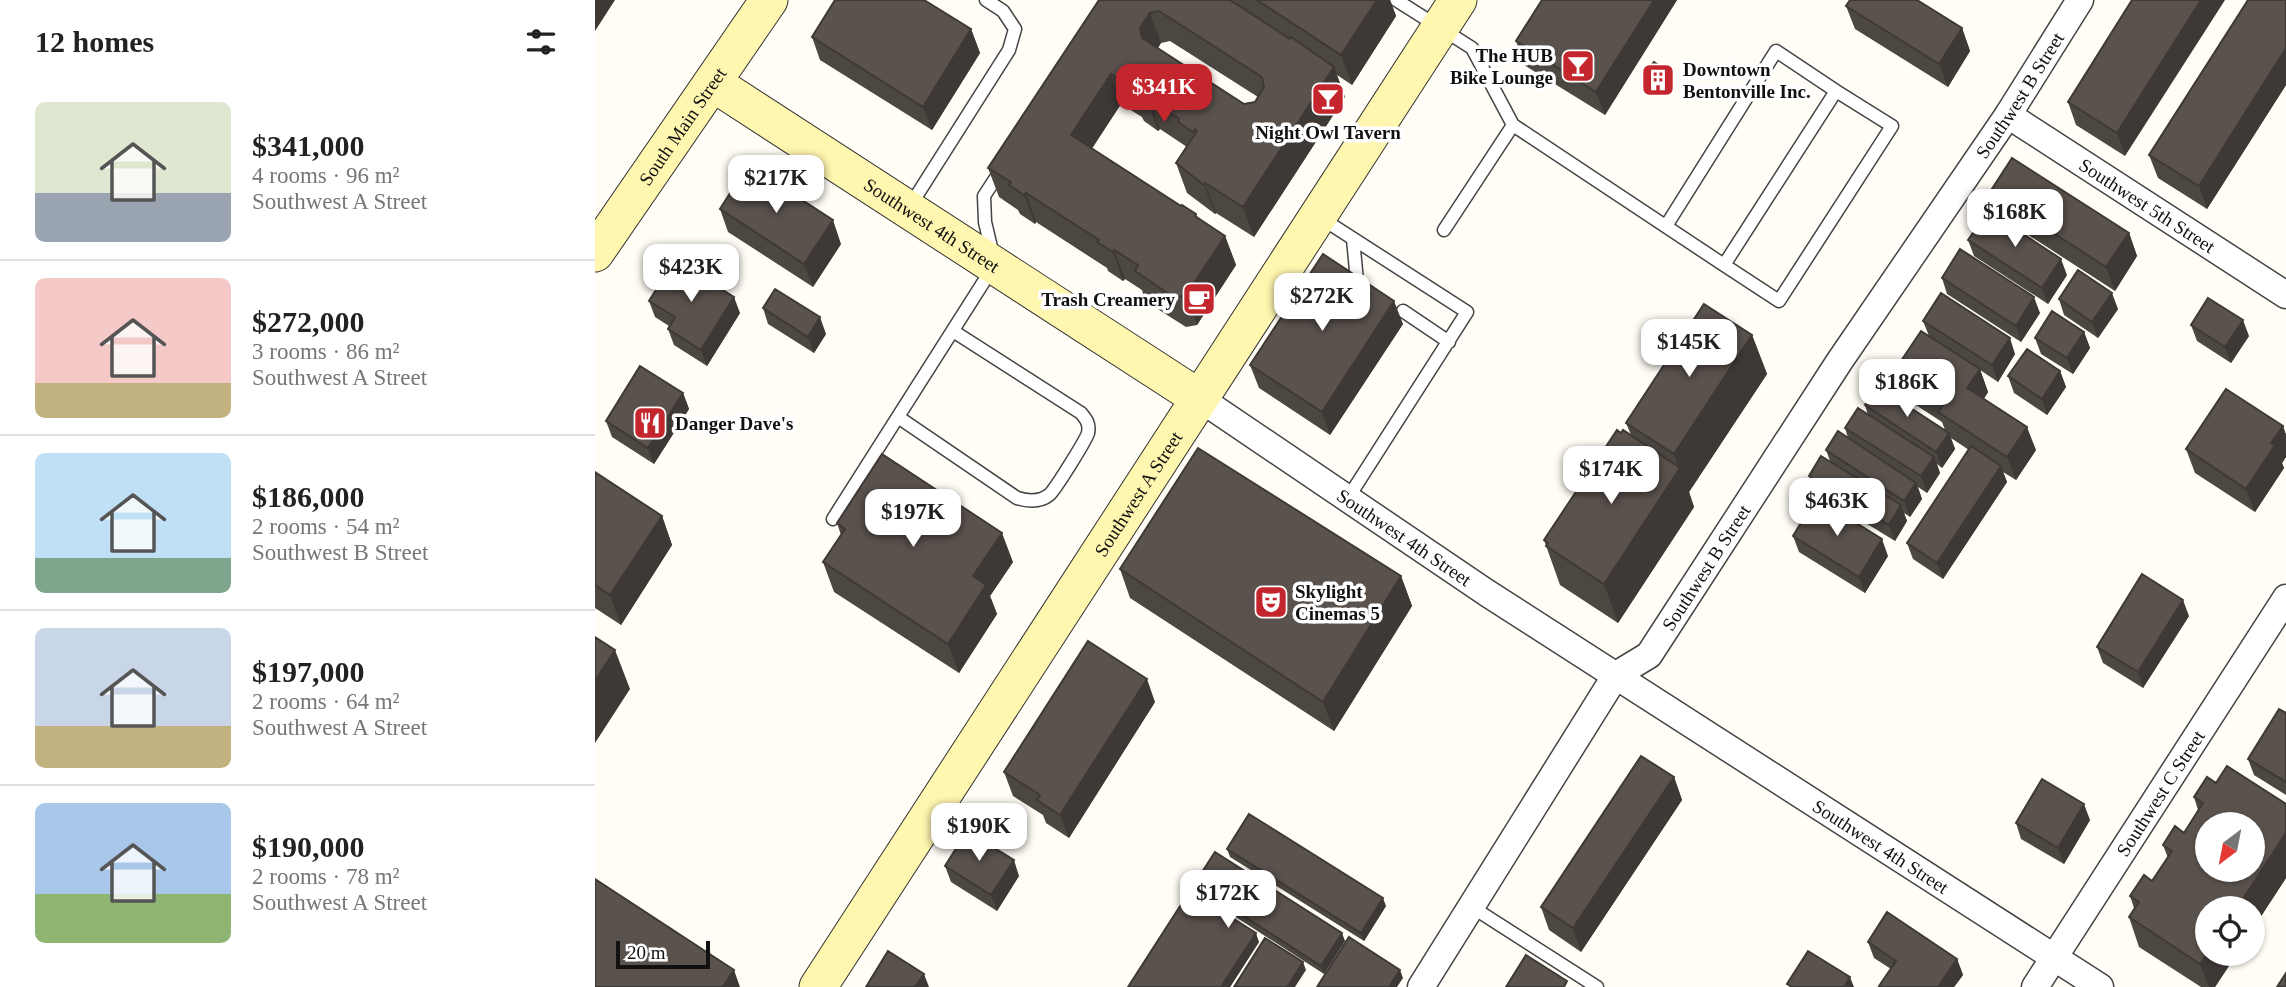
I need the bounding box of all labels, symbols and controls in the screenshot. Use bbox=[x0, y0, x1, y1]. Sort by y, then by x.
icon: filters bbox=[522, 23, 560, 61]
text: 12 homes bbox=[35, 25, 154, 58]
street label: Southwest B Street bbox=[1971, 28, 2068, 162]
place label: The HUB Bike Lounge bbox=[1450, 45, 1553, 88]
bar icon: The HUB Bike Lounge bbox=[1559, 47, 1597, 85]
place label: Downtown Bentonville Inc. bbox=[1683, 59, 1811, 102]
building icon: Downtown Bentonville Inc. bbox=[1639, 61, 1677, 99]
street label: South Main Street bbox=[634, 63, 731, 189]
pin: $341K bbox=[1115, 64, 1213, 124]
text: $341K bbox=[1132, 74, 1196, 99]
bar icon: Night Owl Tavern bbox=[1309, 80, 1347, 118]
place label: Night Owl Tavern bbox=[1255, 122, 1401, 143]
text: $341,000 bbox=[252, 129, 365, 162]
icon: home bbox=[91, 130, 175, 214]
street label: Southwest 5th Street bbox=[2076, 154, 2220, 257]
pin: $217K bbox=[727, 156, 825, 215]
text: 4 rooms · 96 m² bbox=[252, 163, 399, 188]
text: $217K bbox=[744, 165, 808, 190]
street label: Southwest 4th Street bbox=[860, 173, 1004, 277]
text: Southwest A Street bbox=[252, 189, 427, 214]
pin: $168K bbox=[1966, 190, 2064, 249]
text: $168K bbox=[1983, 199, 2047, 224]
pin: $423K bbox=[642, 244, 740, 304]
text: $423K bbox=[659, 254, 723, 279]
pin: $272K bbox=[1273, 274, 1371, 333]
cafe icon: Trash Creamery bbox=[1180, 280, 1218, 318]
text: $272K bbox=[1290, 283, 1354, 308]
place label: Trash Creamery bbox=[1041, 289, 1175, 310]
text: $272,000 bbox=[252, 305, 365, 338]
icon: home bbox=[91, 306, 175, 390]
pin: $145K bbox=[1640, 320, 1738, 379]
text: $145K bbox=[1657, 329, 1721, 354]
text: 3 rooms · 86 m² bbox=[252, 339, 399, 364]
pin: $186K bbox=[1858, 360, 1956, 419]
text: Southwest A Street bbox=[252, 365, 427, 390]
text: $186K bbox=[1875, 369, 1939, 394]
restaurant icon: Danger Dave's bbox=[631, 404, 669, 442]
place label: Danger Dave's bbox=[675, 413, 793, 434]
street label: Southwest A Street bbox=[1090, 427, 1186, 560]
pin: $174K bbox=[1562, 447, 1660, 506]
text: $174K bbox=[1579, 456, 1643, 481]
pin: $463K bbox=[1788, 478, 1886, 538]
text: $186,000 bbox=[252, 480, 365, 513]
icon: home bbox=[91, 481, 175, 565]
street label: Southwest 4th Street bbox=[1333, 484, 1476, 590]
text: $463K bbox=[1805, 488, 1869, 513]
pin: $197K bbox=[864, 490, 962, 549]
text: $197K bbox=[881, 499, 945, 524]
street label: Southwest B Street bbox=[1657, 500, 1755, 634]
text: 2 rooms · 54 m² bbox=[252, 514, 399, 539]
text: Southwest B Street bbox=[252, 540, 428, 565]
place label: Skylight Cinemas 5 bbox=[1295, 581, 1380, 624]
theatre icon: Skylight Cinemas 5 bbox=[1252, 583, 1290, 621]
text: $197,000 bbox=[252, 655, 365, 688]
icon: home bbox=[91, 656, 175, 740]
text: 2 rooms · 64 m² bbox=[252, 689, 399, 714]
text: Southwest A Street bbox=[252, 715, 427, 740]
street label: Southwest C Street bbox=[2112, 725, 2209, 860]
street label: Southwest 4th Street bbox=[1809, 795, 1953, 898]
pin: $190K bbox=[930, 804, 1028, 863]
north arrow bbox=[2195, 812, 2265, 882]
map controls bbox=[2195, 812, 2265, 966]
text: $190K bbox=[947, 813, 1011, 838]
text: $190,000 bbox=[252, 830, 365, 863]
icon: home bbox=[91, 831, 175, 915]
text: 2 rooms · 78 m² bbox=[252, 864, 399, 889]
pin: $172K bbox=[1179, 870, 1277, 930]
text: $172K bbox=[1196, 880, 1260, 905]
text: Southwest A Street bbox=[252, 890, 427, 915]
button: locate bbox=[2195, 896, 2265, 966]
scale bar bbox=[616, 938, 711, 970]
text: 20 m bbox=[627, 942, 666, 963]

